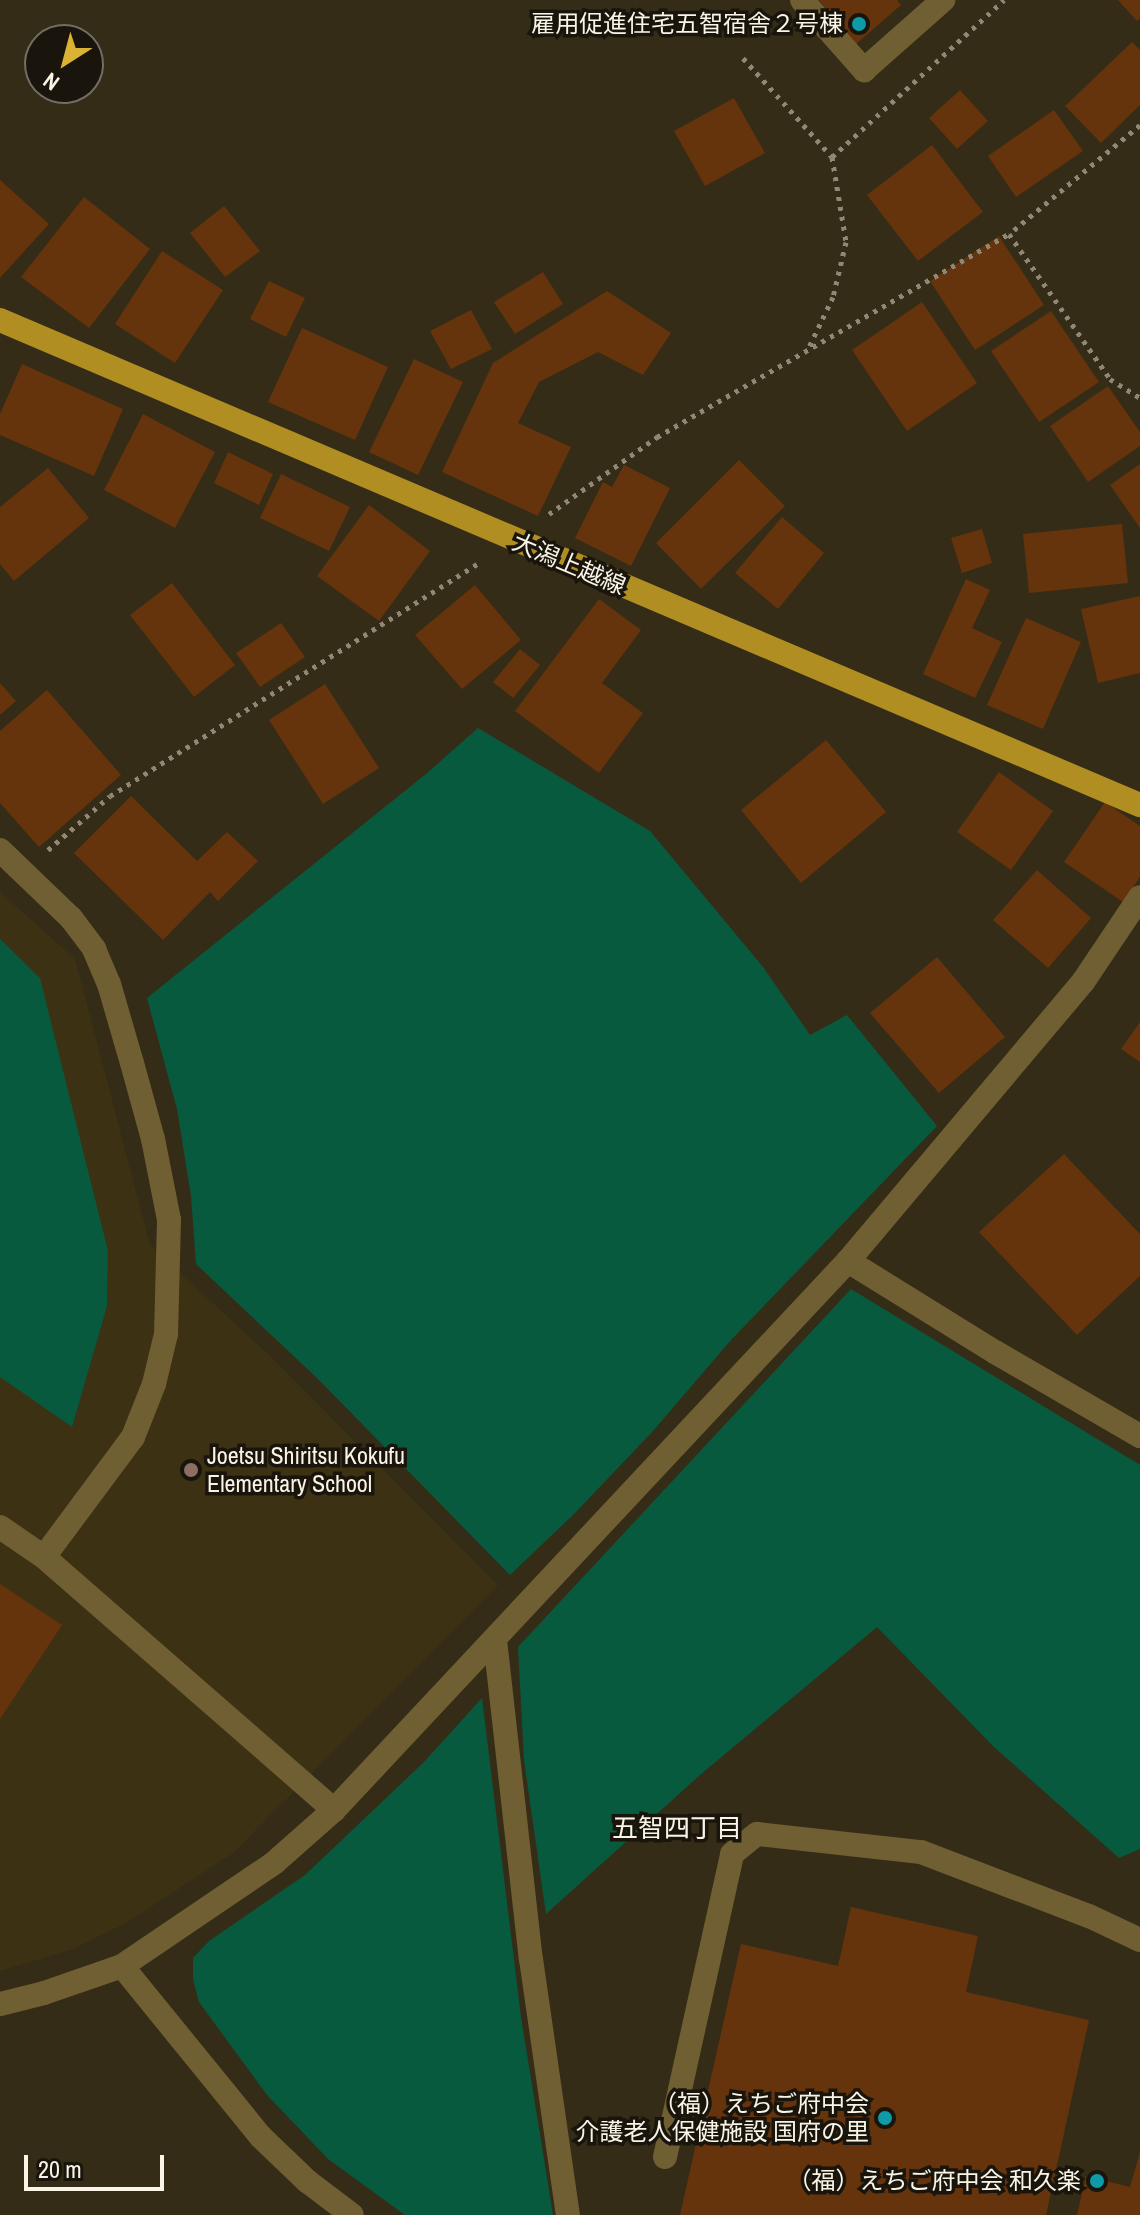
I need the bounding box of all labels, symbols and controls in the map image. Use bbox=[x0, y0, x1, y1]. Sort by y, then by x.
place label: 雇用促進住宅五智宿舎２号棟 bbox=[531, 10, 843, 38]
marker: 雇用促進住宅五智宿舎２号棟 bbox=[850, 15, 868, 33]
north arrow bbox=[24, 24, 104, 104]
text: N bbox=[37, 66, 65, 98]
street label: 大潟上越線 bbox=[508, 527, 630, 601]
place label: Joetsu Shiritsu Kokufu Elementary School bbox=[207, 1442, 405, 1498]
marker: Joetsu Shiritsu Kokufu Elementary School bbox=[182, 1461, 200, 1479]
district label: 五智四丁目 bbox=[612, 1812, 742, 1844]
place label: （福）えちご府中会 介護老人保健施設 国府の里 bbox=[576, 2090, 869, 2146]
marker: （福）えちご府中会 介護老人保健施設 国府の里 bbox=[876, 2109, 894, 2127]
scale bar bbox=[28, 2139, 168, 2189]
text: 20 m bbox=[38, 2153, 82, 2185]
place label: （福）えちご府中会 和久楽 bbox=[788, 2167, 1081, 2195]
marker: （福）えちご府中会 和久楽 bbox=[1088, 2172, 1106, 2190]

